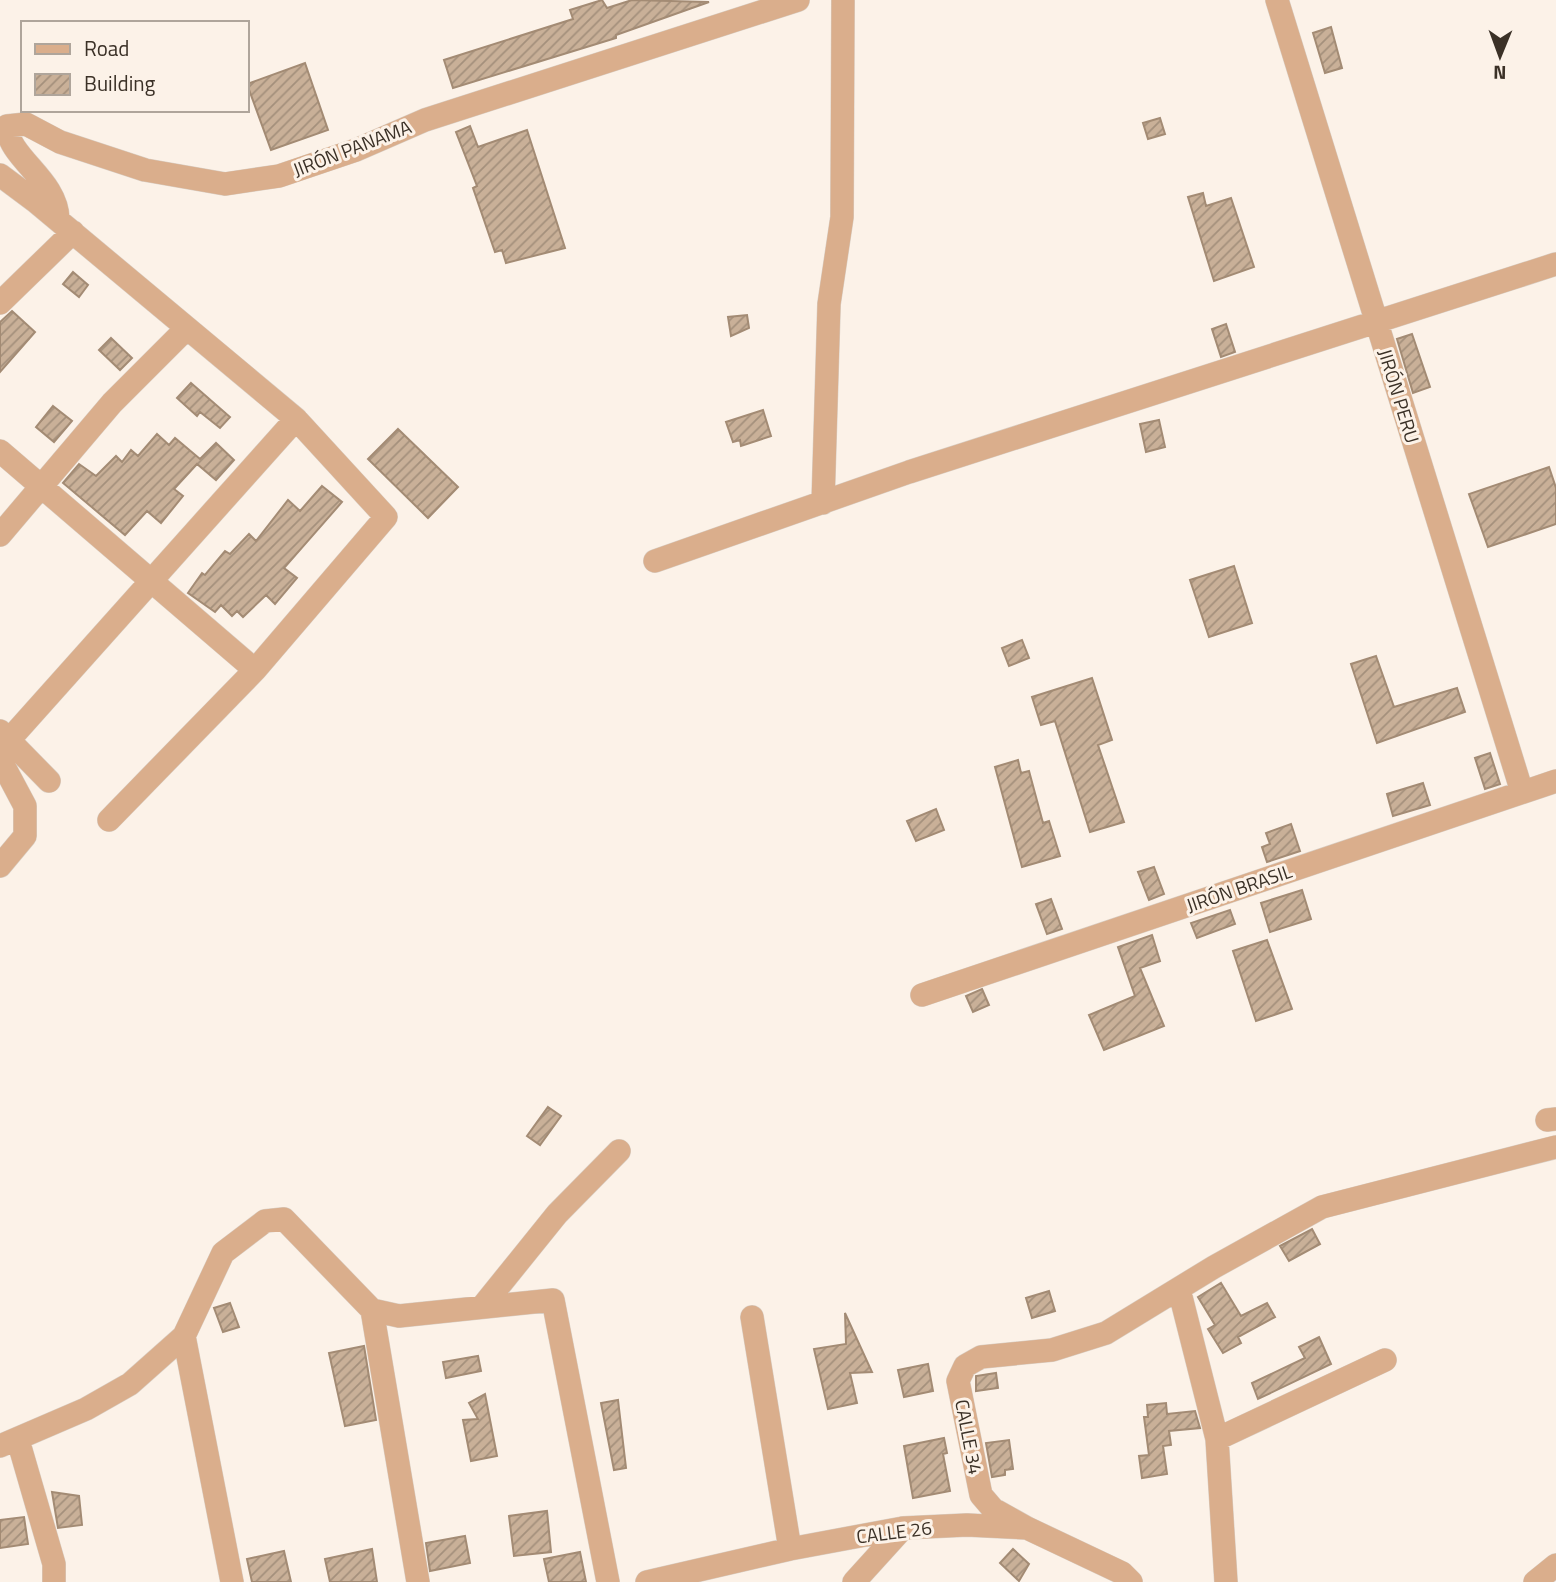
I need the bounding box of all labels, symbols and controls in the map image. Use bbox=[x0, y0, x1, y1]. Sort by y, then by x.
legend bbox=[21, 21, 248, 112]
north arrow bbox=[1465, 21, 1535, 91]
text: Road bbox=[84, 32, 129, 64]
text: N bbox=[1493, 59, 1507, 88]
text: Building bbox=[84, 67, 156, 99]
street label: JIRÓN PANAMA bbox=[288, 112, 415, 183]
street label: JIRÓN PERU bbox=[1371, 345, 1428, 447]
street label: JIRÓN BRASIL bbox=[1182, 856, 1296, 919]
street label: CALLE 34 bbox=[948, 1397, 991, 1477]
street label: CALLE 26 bbox=[855, 1512, 933, 1551]

